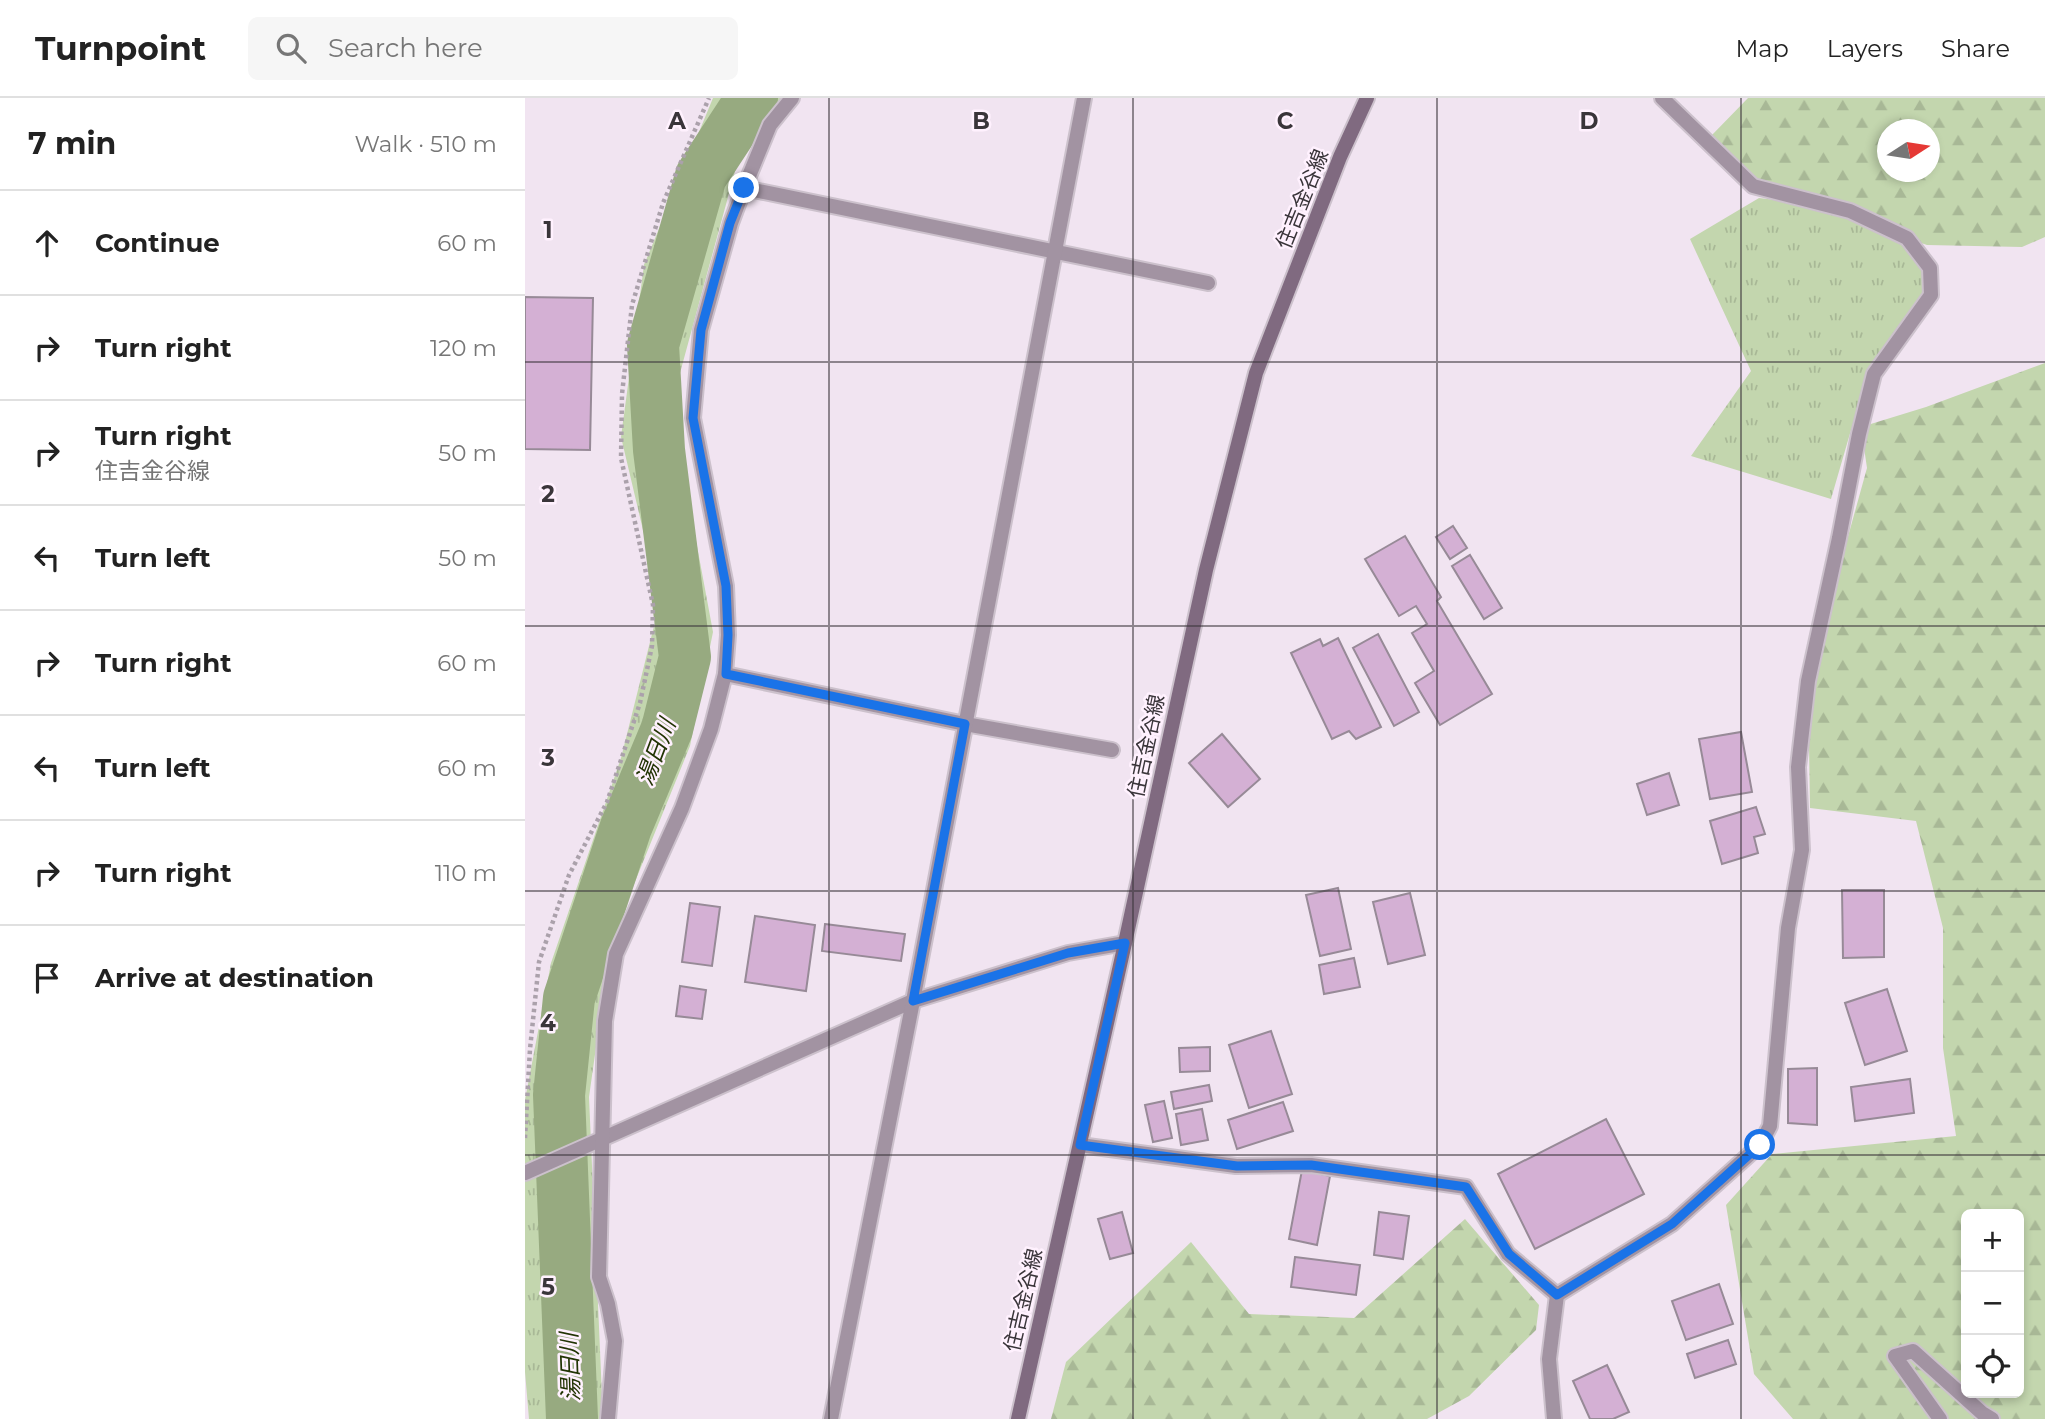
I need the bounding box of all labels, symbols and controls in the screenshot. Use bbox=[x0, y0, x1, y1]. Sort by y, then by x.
search box bbox=[248, 17, 738, 80]
text: Turnpoint bbox=[35, 28, 206, 68]
icon: search bbox=[272, 29, 310, 67]
text: Search here bbox=[328, 32, 483, 64]
text: Map bbox=[1735, 34, 1789, 63]
text: Layers bbox=[1827, 34, 1903, 63]
text: Share bbox=[1941, 34, 2010, 63]
text: A bbox=[667, 107, 686, 135]
text: B bbox=[972, 107, 990, 135]
text: C bbox=[1277, 107, 1294, 135]
text: D bbox=[1580, 107, 1599, 135]
north arrow bbox=[1877, 119, 1940, 182]
text: 7 min bbox=[28, 125, 116, 162]
text: Walk · 510 m bbox=[354, 130, 497, 158]
street label: 住吉金谷線 bbox=[1271, 146, 1333, 252]
route end bbox=[728, 172, 759, 203]
text: 1 bbox=[543, 216, 553, 244]
icon: ahead bbox=[28, 224, 66, 262]
text: Continue bbox=[95, 227, 220, 259]
text: 60 m bbox=[437, 229, 497, 257]
icon: right bbox=[28, 329, 66, 367]
text: Turn right bbox=[95, 332, 231, 364]
text: 120 m bbox=[430, 334, 497, 362]
text: Turn right bbox=[95, 420, 231, 452]
icon: right bbox=[28, 434, 66, 472]
text: 50 m bbox=[438, 439, 497, 467]
text: 住吉金谷線 bbox=[95, 457, 210, 485]
text: 2 bbox=[541, 480, 555, 508]
icon: left bbox=[28, 539, 66, 577]
text: Turn left bbox=[95, 542, 211, 574]
text: 50 m bbox=[438, 544, 497, 572]
icon: right bbox=[28, 644, 66, 682]
text: Turn right bbox=[95, 647, 231, 679]
text: 60 m bbox=[437, 649, 497, 677]
street label: 住吉金谷線 bbox=[1123, 692, 1169, 800]
water label: 湯日川 bbox=[631, 712, 683, 789]
text: 3 bbox=[540, 744, 555, 772]
icon: left bbox=[28, 749, 66, 787]
text: Turn left bbox=[95, 752, 211, 784]
text: 60 m bbox=[437, 754, 497, 782]
icon: right bbox=[28, 854, 66, 892]
text: Turn right bbox=[95, 857, 231, 889]
text: 110 m bbox=[435, 859, 497, 887]
icon: arrive bbox=[28, 959, 66, 997]
text: Arrive at destination bbox=[95, 962, 374, 994]
text: 4 bbox=[540, 1009, 556, 1037]
route start bbox=[1744, 1129, 1775, 1160]
map controls bbox=[1961, 1209, 2024, 1398]
button: + bbox=[1961, 1209, 2024, 1272]
street label: 住吉金谷線 bbox=[999, 1246, 1047, 1354]
button: − bbox=[1961, 1272, 2024, 1335]
text: 5 bbox=[541, 1273, 555, 1301]
water label: 湯日川 bbox=[555, 1329, 585, 1402]
button: locate bbox=[1961, 1335, 2024, 1398]

